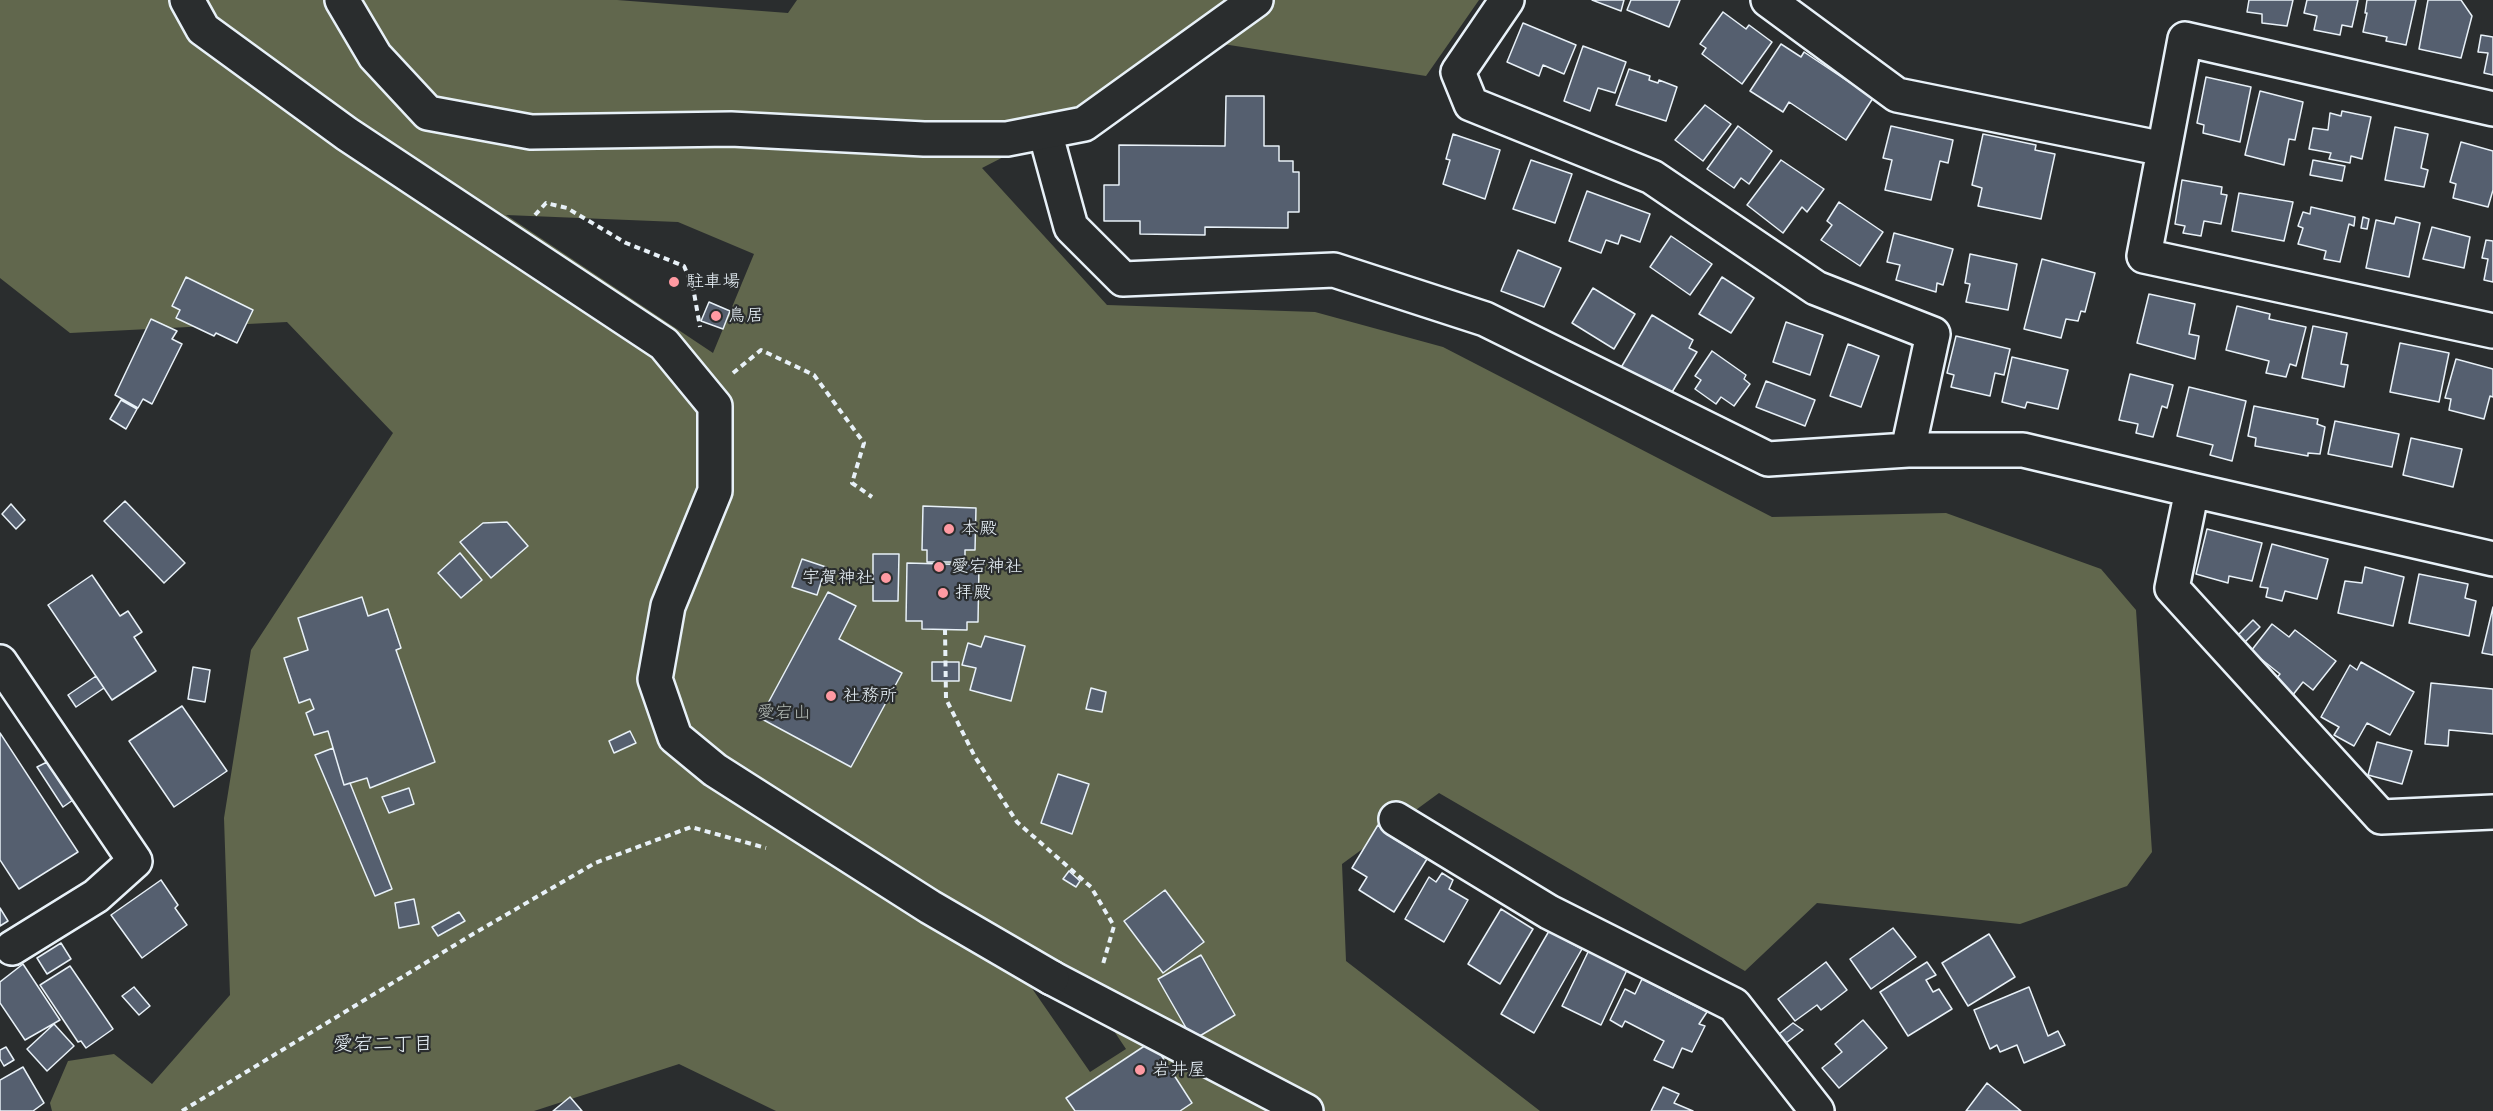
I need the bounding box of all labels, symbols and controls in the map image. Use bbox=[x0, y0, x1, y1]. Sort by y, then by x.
place label: 駐車場 bbox=[686, 271, 740, 293]
marker: 駐車場 bbox=[667, 275, 681, 289]
place label: 鳥居 bbox=[728, 305, 764, 327]
marker: 鳥居 bbox=[709, 309, 723, 323]
place label: 本殿 bbox=[961, 518, 997, 540]
marker: 本殿 bbox=[942, 522, 956, 536]
place label: 愛宕神社 bbox=[951, 556, 1023, 578]
marker: 愛宕神社 bbox=[932, 560, 946, 574]
place label: 宇賀神社 bbox=[802, 567, 874, 589]
marker: 宇賀神社 bbox=[879, 571, 893, 585]
place label: 拝殿 bbox=[955, 582, 991, 604]
marker: 拝殿 bbox=[936, 586, 950, 600]
place label: 社務所 bbox=[843, 685, 897, 707]
marker: 社務所 bbox=[824, 689, 838, 703]
park label: 愛宕山 bbox=[757, 702, 811, 724]
district label: 愛宕二丁目 bbox=[333, 1033, 433, 1057]
place label: 岩井屋 bbox=[1152, 1059, 1206, 1081]
marker: 岩井屋 bbox=[1133, 1063, 1147, 1077]

